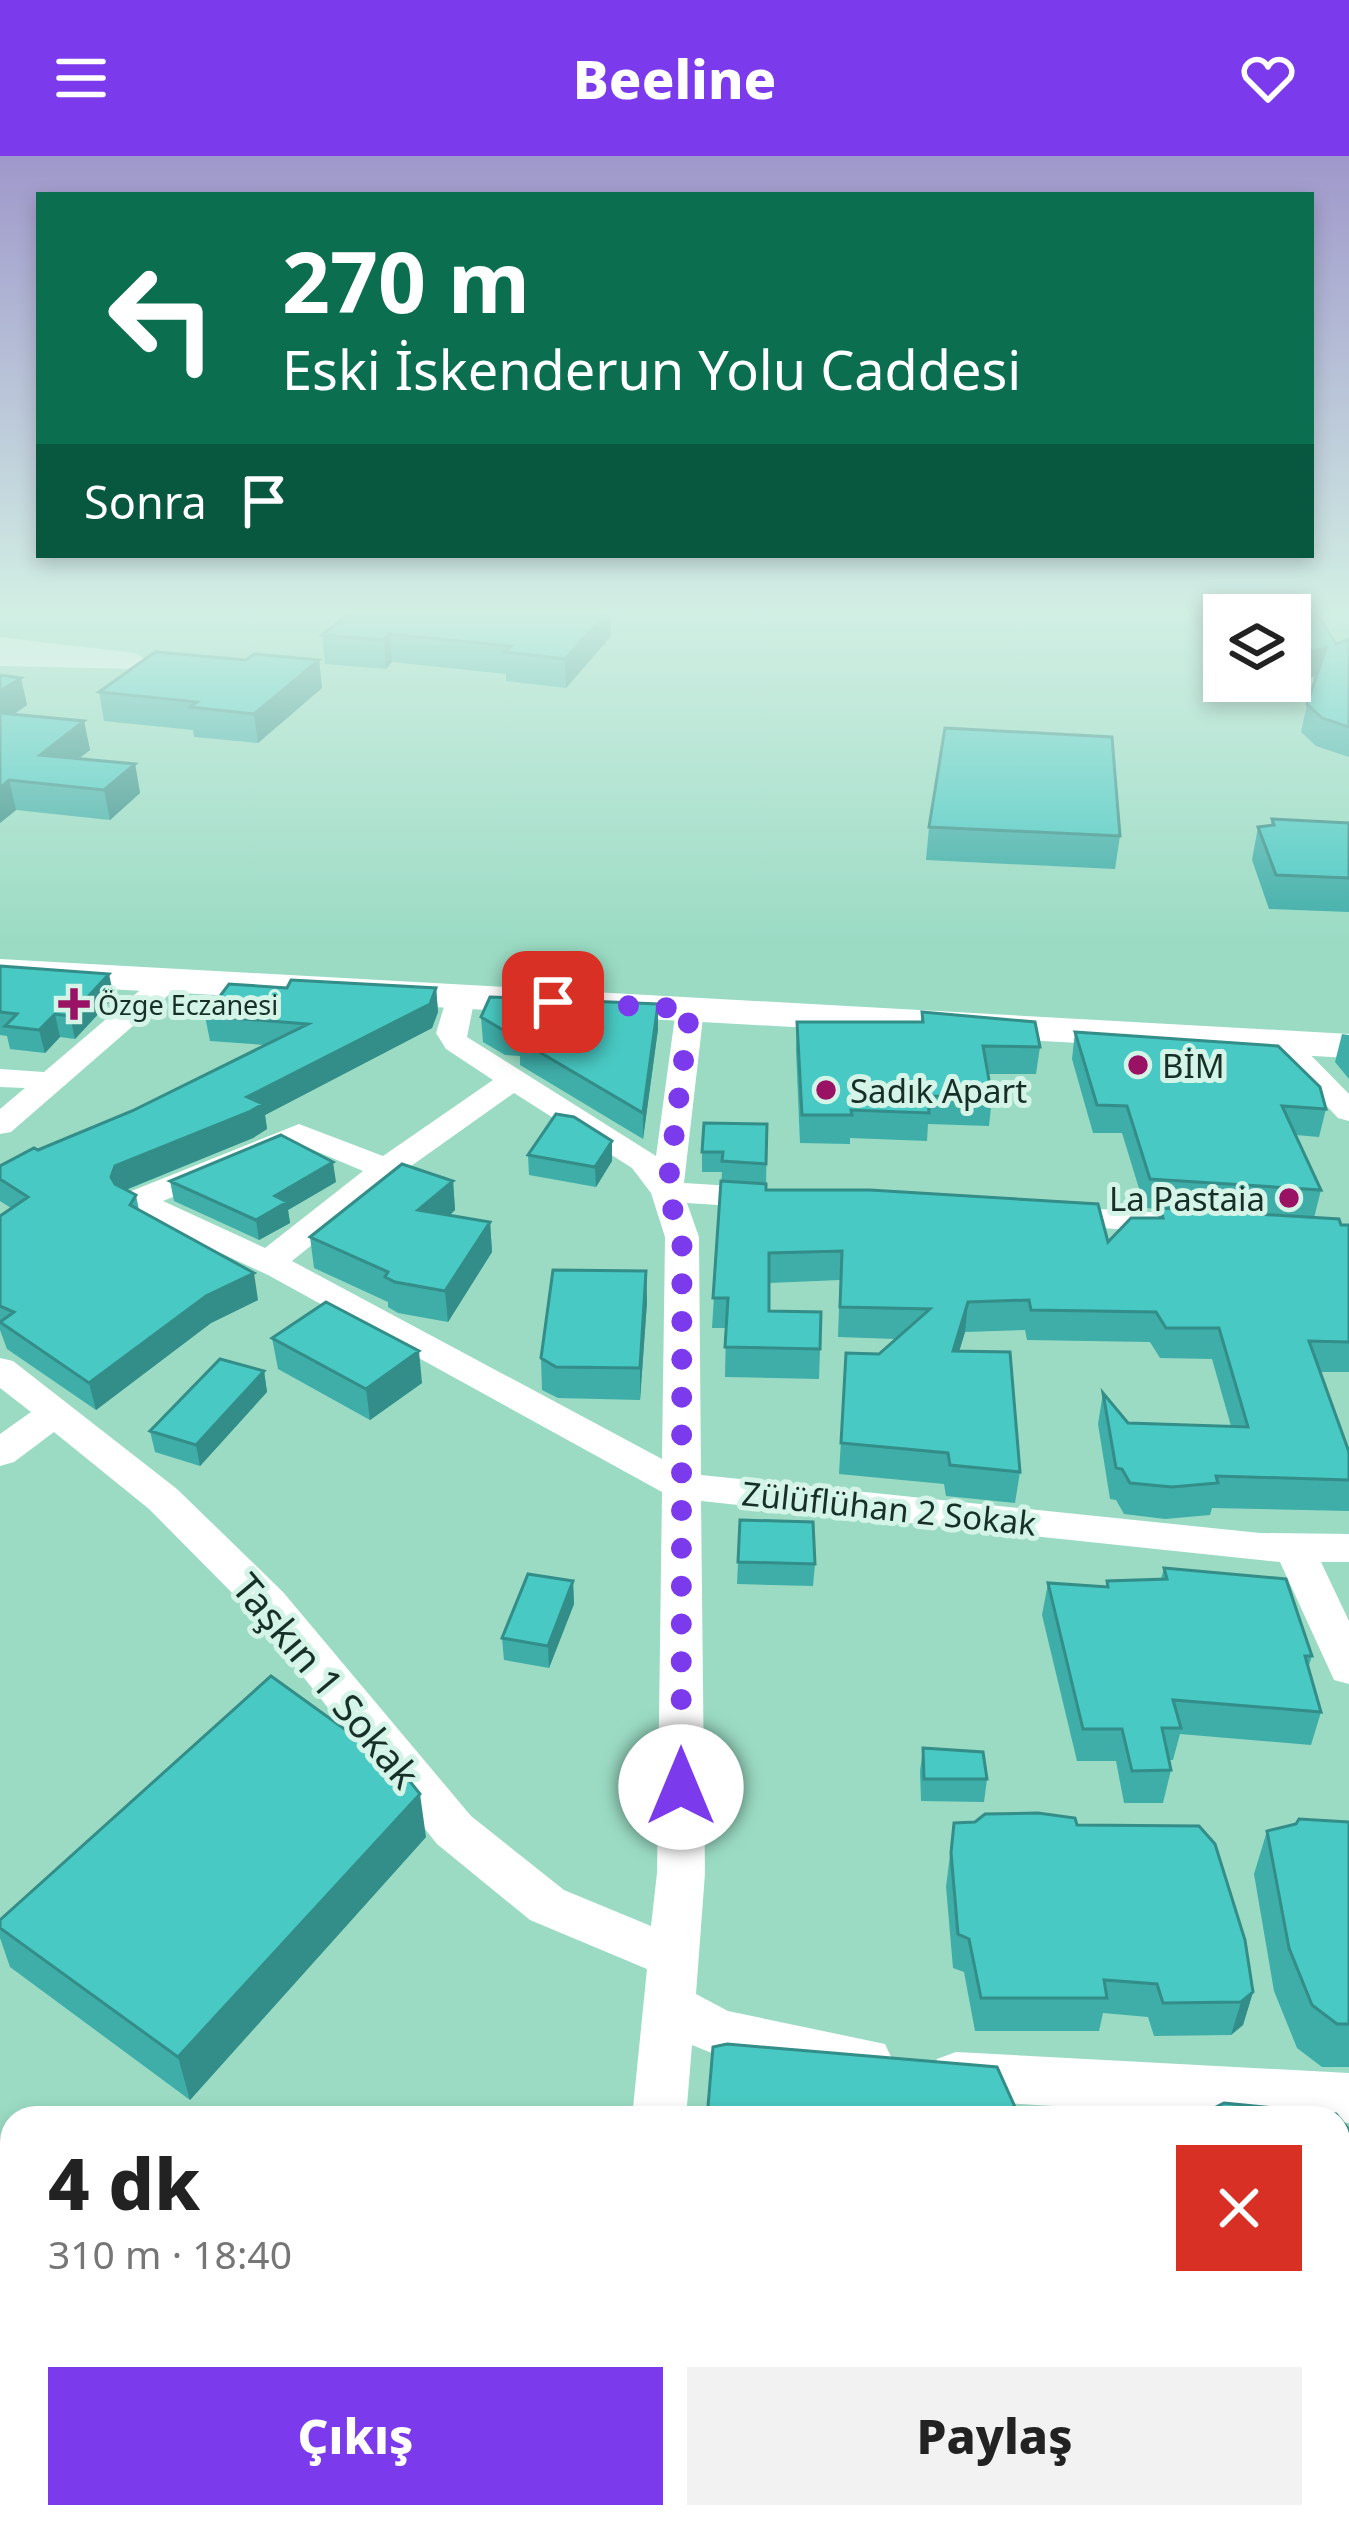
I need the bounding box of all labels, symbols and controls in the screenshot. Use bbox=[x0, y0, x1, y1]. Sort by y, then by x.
text: Beeline bbox=[573, 41, 776, 115]
icon: menu bbox=[48, 45, 114, 111]
icon: heart bbox=[1235, 45, 1301, 111]
text: 270 m bbox=[282, 223, 530, 338]
icon: left bbox=[84, 240, 240, 396]
text: Eski İskenderun Yolu Caddesi bbox=[282, 332, 1021, 406]
icon: arrive bbox=[231, 468, 297, 534]
text: Sonra bbox=[84, 471, 207, 532]
map controls bbox=[1203, 594, 1311, 702]
button: layers bbox=[1203, 594, 1311, 702]
pin bbox=[502, 951, 604, 1053]
icon: arrive bbox=[520, 969, 586, 1035]
place label: Özge Eczanesi bbox=[98, 986, 278, 1023]
marker: Özge Eczanesi bbox=[61, 991, 87, 1017]
place label: BİM bbox=[1162, 1043, 1225, 1088]
marker: BİM bbox=[1125, 1052, 1151, 1078]
place label: Sadık Apart bbox=[850, 1068, 1027, 1113]
marker: Sadık Apart bbox=[813, 1077, 839, 1103]
place label: La Pastaia bbox=[1109, 1176, 1265, 1221]
marker: La Pastaia bbox=[1276, 1185, 1302, 1211]
street label: Zülüflühan 2 Sokak bbox=[740, 1470, 1039, 1546]
street label: Taşkın 1 Sokak bbox=[221, 1561, 433, 1799]
position arrow bbox=[618, 1724, 744, 1850]
text: 4 dk bbox=[48, 2133, 200, 2231]
button: close bbox=[1176, 2145, 1302, 2271]
text: 310 m · 18:40 bbox=[48, 2227, 292, 2280]
button: Çıkış bbox=[48, 2367, 663, 2505]
button: Paylaş bbox=[687, 2367, 1302, 2505]

